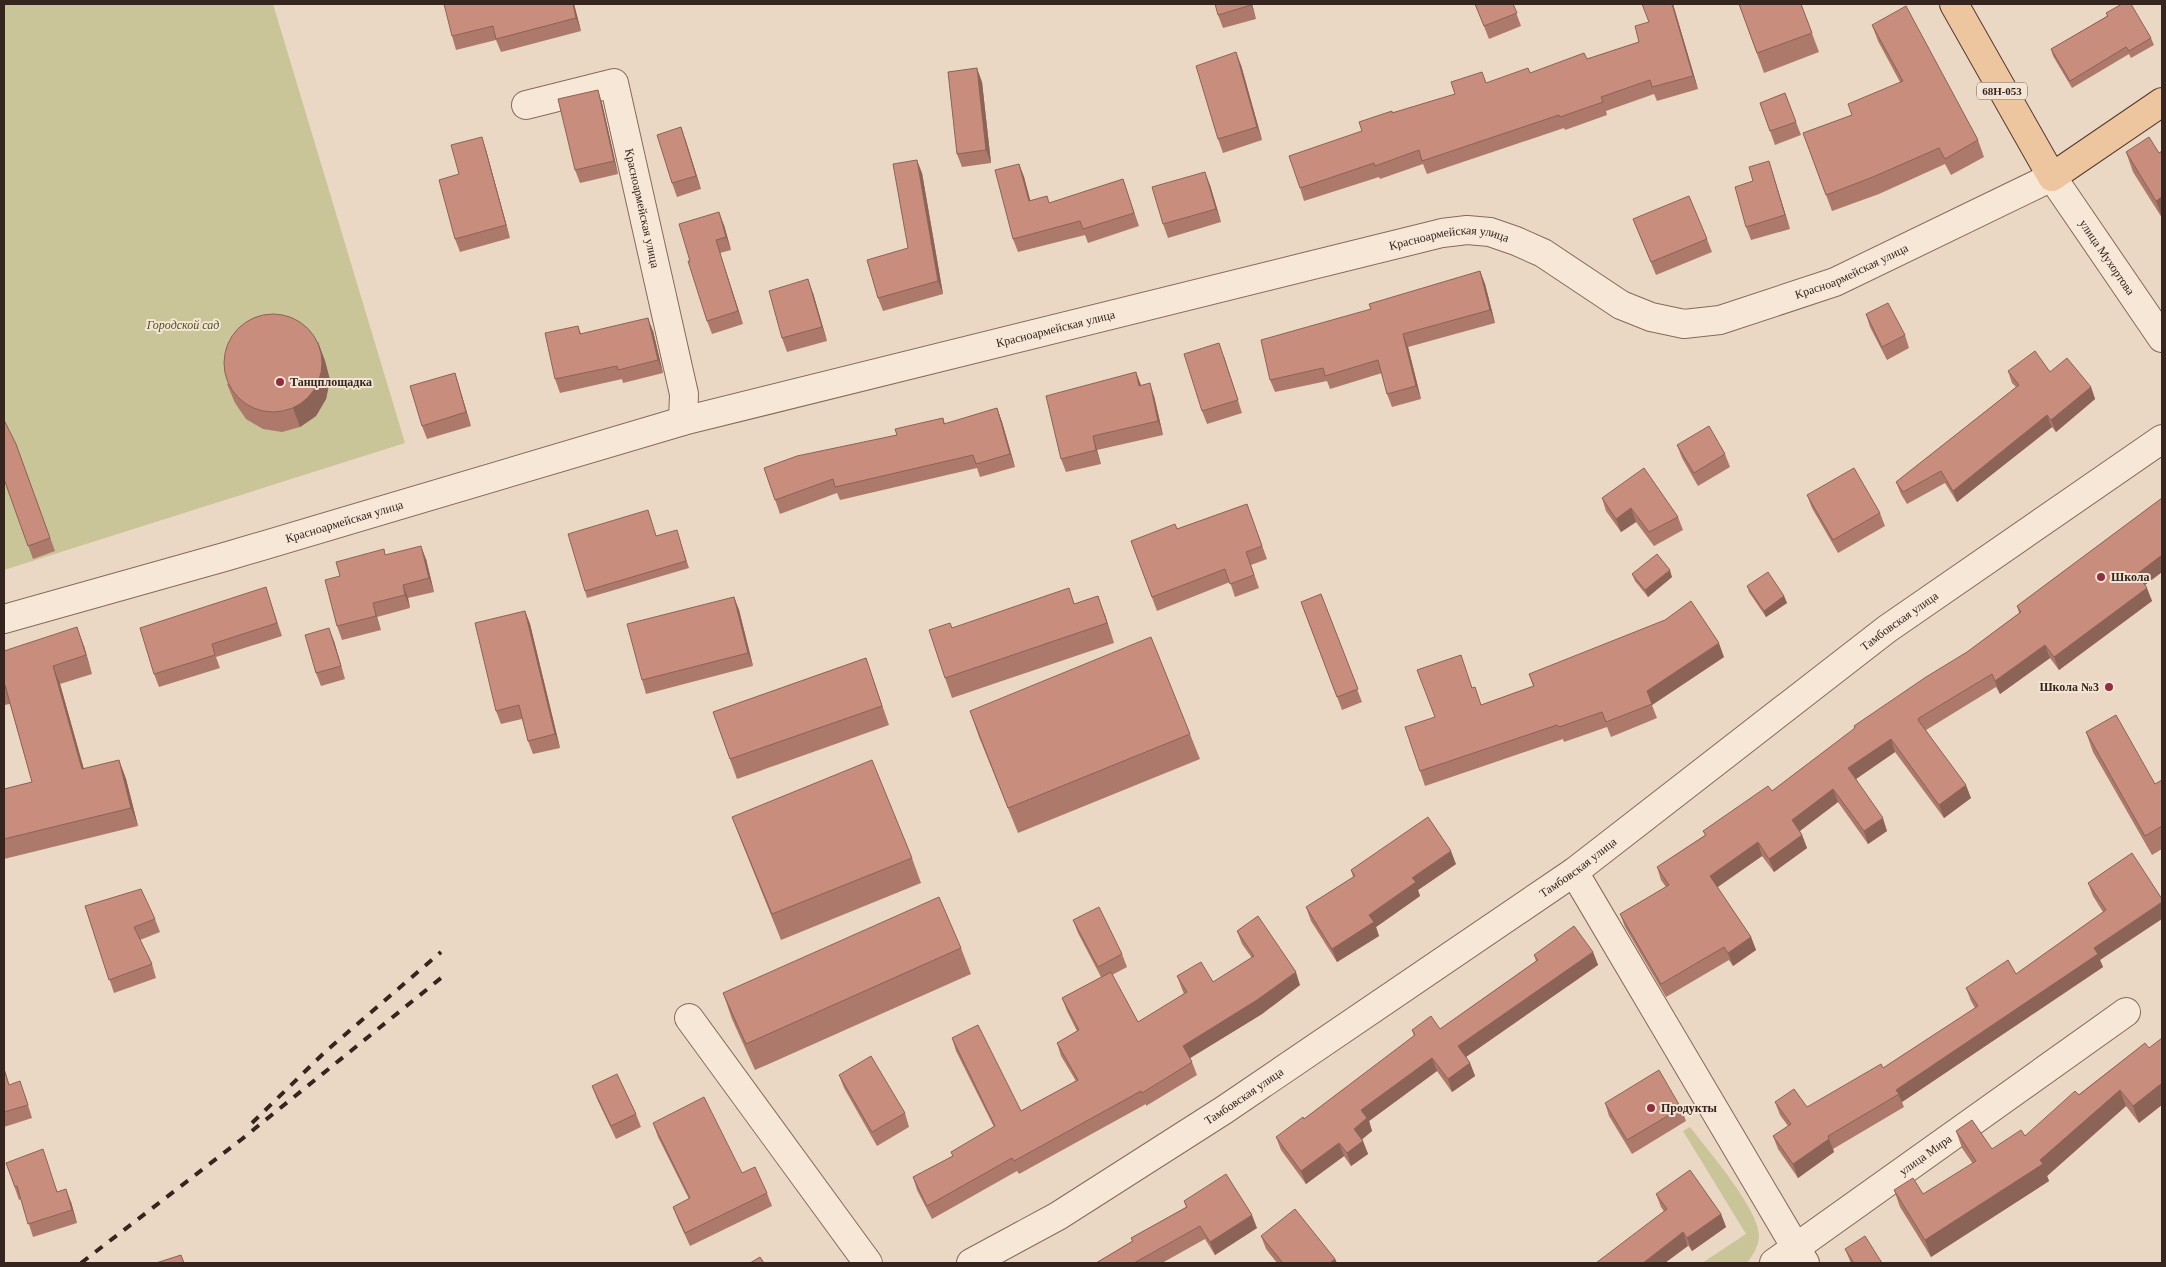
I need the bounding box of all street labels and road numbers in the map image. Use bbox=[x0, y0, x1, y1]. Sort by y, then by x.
road number: 68Н-053 bbox=[1977, 82, 2027, 100]
street label: Красноармейская улица bbox=[622, 147, 663, 270]
street label: улица Мухортова bbox=[2076, 217, 2138, 298]
street label: Красноармейская улица bbox=[1388, 223, 1511, 253]
street label: Красноармейская улица bbox=[1793, 240, 1911, 302]
street label: Красноармейская улица bbox=[995, 307, 1117, 350]
street label: Красноармейская улица bbox=[284, 497, 405, 546]
street label: Тамбовская улица bbox=[1858, 588, 1942, 654]
street label: Тамбовская улица bbox=[1537, 834, 1620, 900]
street label: Тамбовская улица bbox=[1202, 1064, 1287, 1128]
street label: улица Мира bbox=[1897, 1131, 1955, 1178]

